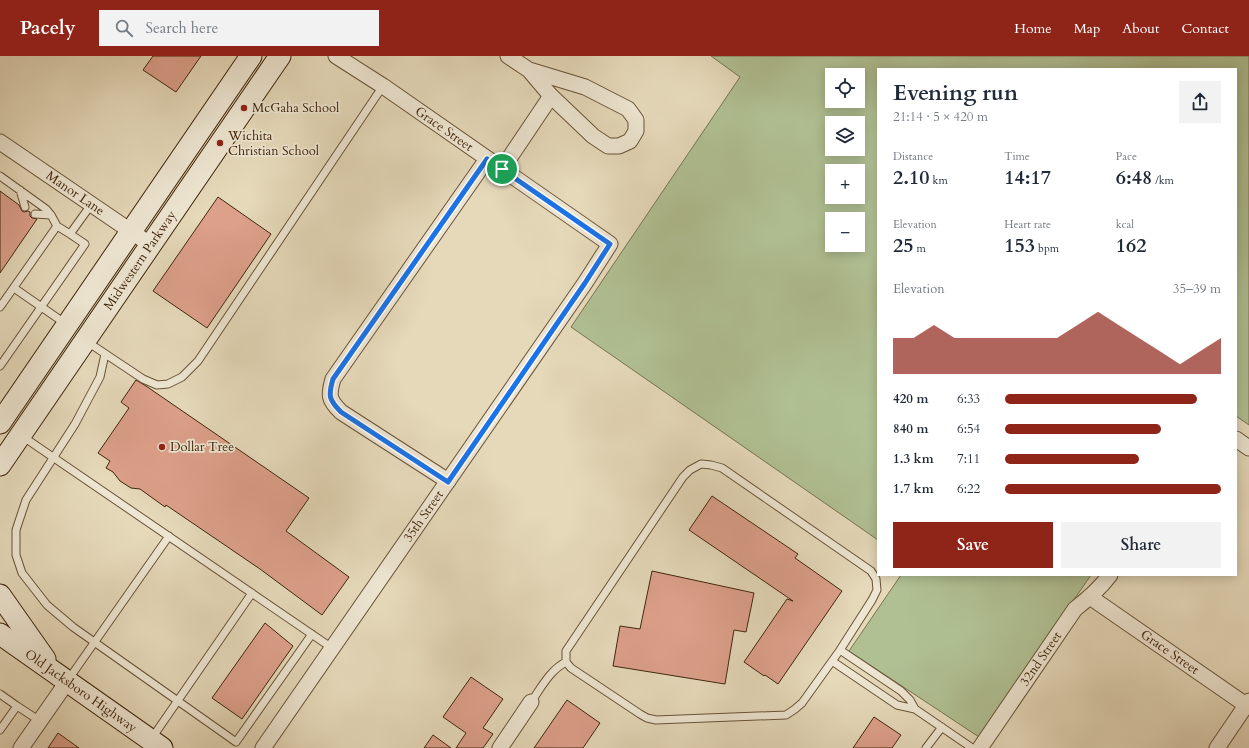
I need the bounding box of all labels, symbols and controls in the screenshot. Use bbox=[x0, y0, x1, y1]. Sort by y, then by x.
search box bbox=[99, 10, 379, 46]
text: Pacely bbox=[20, 15, 75, 41]
icon: search bbox=[113, 17, 135, 39]
text: Search here bbox=[145, 18, 218, 38]
text: Home bbox=[1014, 19, 1052, 38]
text: Map bbox=[1074, 19, 1100, 38]
text: About bbox=[1122, 19, 1159, 38]
text: Contact bbox=[1181, 19, 1229, 38]
map controls bbox=[825, 68, 865, 252]
button: locate bbox=[825, 68, 865, 108]
text: Evening run bbox=[893, 78, 1018, 108]
button: share bbox=[1179, 81, 1221, 123]
place label: McGaha School bbox=[252, 99, 340, 117]
street label: Grace Street bbox=[411, 102, 477, 156]
marker: McGaha School bbox=[239, 103, 249, 113]
text: 21:14 · 5 × 420 m bbox=[893, 108, 988, 126]
button: layers bbox=[825, 116, 865, 156]
place label: Wichita Christian School bbox=[227, 127, 320, 160]
marker: Wichita Christian School bbox=[215, 138, 225, 148]
text: Distance bbox=[893, 149, 933, 164]
text: Time bbox=[1004, 149, 1030, 164]
text: Pace bbox=[1116, 149, 1137, 164]
pin bbox=[485, 152, 519, 186]
icon: arrive bbox=[491, 158, 513, 180]
button: + bbox=[825, 164, 865, 204]
text: 2.10 bbox=[893, 164, 930, 191]
text: 14:17 bbox=[1004, 164, 1051, 191]
text: 6:48 bbox=[1116, 164, 1152, 191]
street label: Manor Lane bbox=[42, 167, 108, 220]
text: km bbox=[930, 173, 948, 188]
text: /km bbox=[1152, 173, 1174, 188]
street label: Midwestern Parkway bbox=[100, 207, 181, 314]
button: − bbox=[825, 212, 865, 252]
text: Elevation bbox=[893, 217, 937, 232]
text: Heart rate bbox=[1004, 217, 1051, 232]
text: kcal bbox=[1116, 217, 1134, 232]
text: 25 bbox=[893, 232, 914, 259]
text: 153 bbox=[1004, 232, 1035, 259]
text: 162 bbox=[1116, 232, 1146, 259]
text: m bbox=[914, 241, 926, 256]
text: bpm bbox=[1035, 241, 1059, 256]
text: Elevation bbox=[893, 280, 945, 298]
text: 35–39 m bbox=[1173, 280, 1221, 298]
text: 420 m bbox=[893, 390, 928, 408]
text: 6:33 bbox=[957, 390, 980, 408]
text: 840 m bbox=[893, 420, 928, 438]
text: 6:54 bbox=[957, 420, 980, 438]
place label: Dollar Tree bbox=[170, 438, 234, 456]
marker: Dollar Tree bbox=[157, 442, 167, 452]
text: 1.3 km bbox=[893, 450, 934, 468]
text: 7:11 bbox=[957, 450, 980, 468]
text: 1.7 km bbox=[893, 480, 934, 498]
text: 6:22 bbox=[957, 480, 980, 498]
street label: 35th Street bbox=[399, 487, 448, 546]
button: Save bbox=[893, 522, 1053, 568]
button: Share bbox=[1061, 522, 1221, 568]
street label: Grace Street bbox=[1137, 626, 1203, 679]
street label: 32nd Street bbox=[1016, 628, 1066, 690]
street label: Old Jacksboro Highway bbox=[21, 645, 141, 737]

